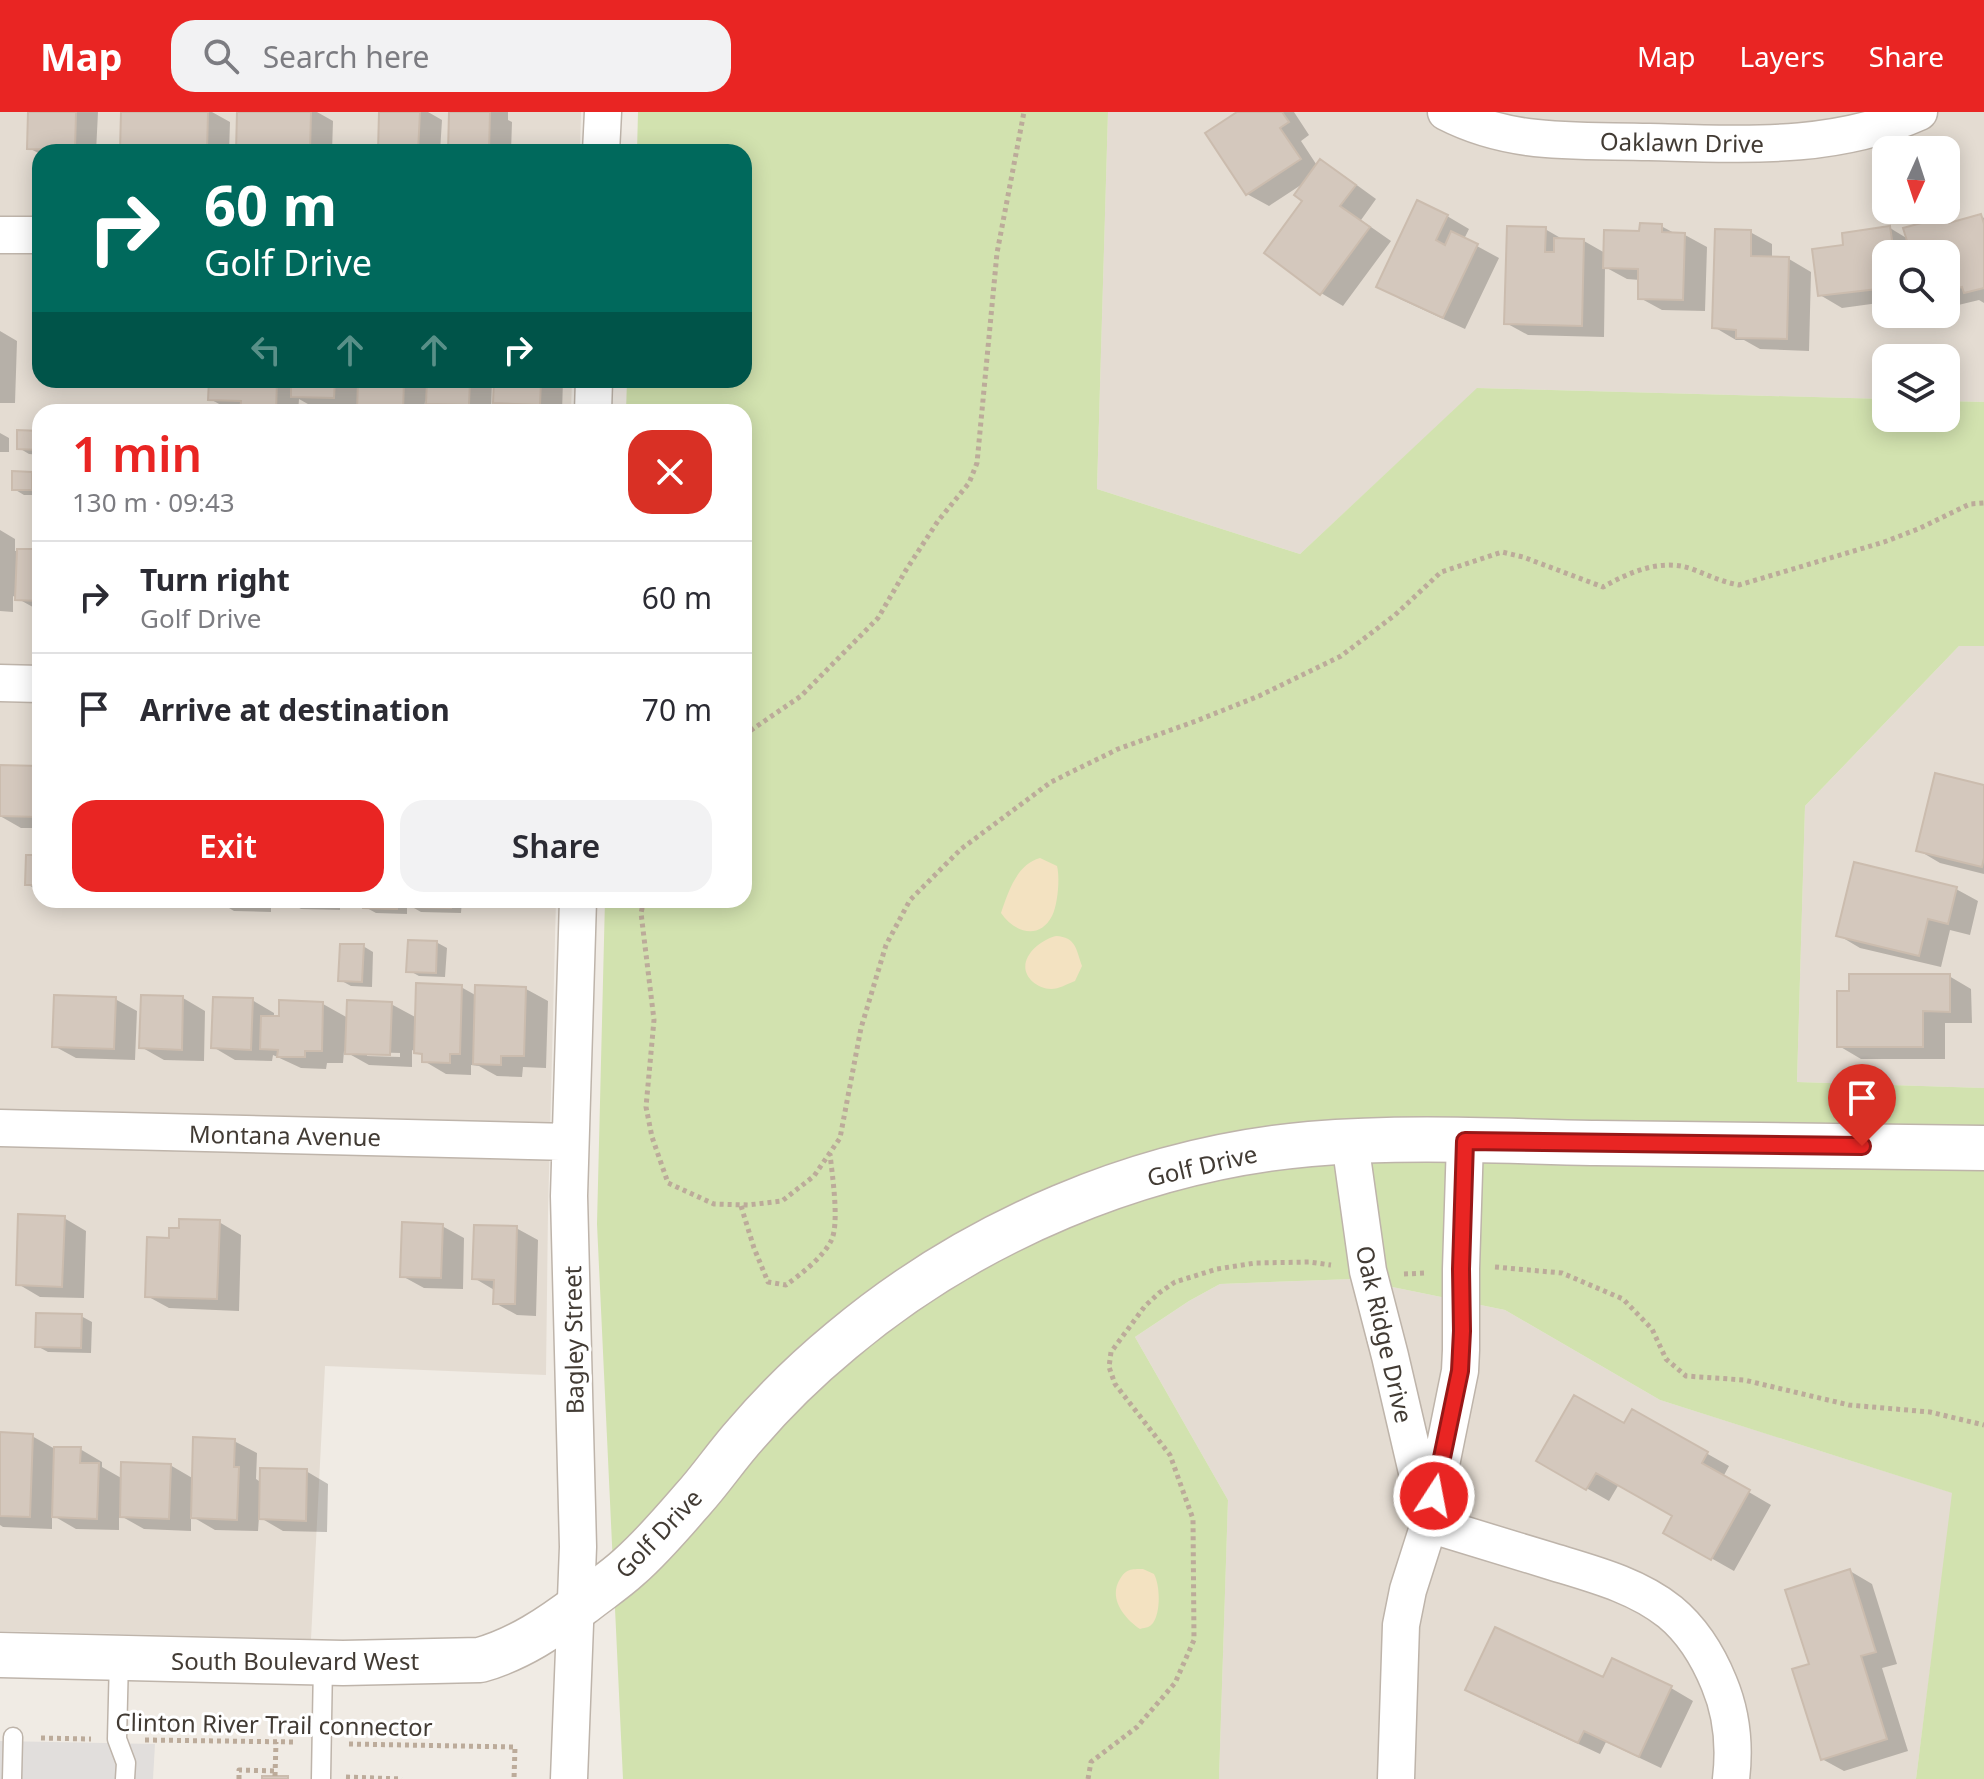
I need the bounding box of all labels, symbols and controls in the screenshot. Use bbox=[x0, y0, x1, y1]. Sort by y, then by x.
search box bbox=[171, 20, 731, 92]
text: Map bbox=[40, 30, 123, 82]
icon: search bbox=[199, 34, 243, 78]
text: Search here bbox=[263, 36, 430, 77]
text: Map bbox=[1637, 37, 1695, 75]
text: Layers bbox=[1739, 37, 1825, 75]
text: Share bbox=[1869, 37, 1944, 75]
street label: Oaklawn Drive bbox=[1600, 124, 1764, 160]
north arrow bbox=[1872, 136, 1960, 224]
map controls bbox=[1872, 136, 1960, 432]
text: 60 m bbox=[204, 166, 337, 242]
icon: right bbox=[72, 176, 176, 280]
text: Golf Drive bbox=[204, 238, 372, 287]
button: search bbox=[1872, 240, 1960, 328]
icon: left bbox=[244, 328, 288, 372]
icon: ahead bbox=[328, 328, 372, 372]
icon: ahead bbox=[412, 328, 456, 372]
icon: right bbox=[496, 328, 540, 372]
button: layers bbox=[1872, 344, 1960, 432]
text: 1 min bbox=[72, 421, 202, 486]
button: close bbox=[628, 430, 712, 514]
text: 130 m · 09:43 bbox=[72, 484, 235, 520]
text: Turn right bbox=[140, 559, 290, 600]
icon: right bbox=[72, 575, 116, 619]
text: 60 m bbox=[642, 577, 712, 618]
text: Golf Drive bbox=[140, 600, 261, 636]
icon: arrive bbox=[72, 687, 116, 731]
text: Arrive at destination bbox=[140, 689, 450, 730]
text: 70 m bbox=[642, 689, 712, 730]
button: Exit bbox=[72, 800, 384, 892]
button: Share bbox=[400, 800, 712, 892]
pin bbox=[1828, 1064, 1896, 1146]
icon: arrive bbox=[1840, 1076, 1884, 1120]
street label: Montana Avenue bbox=[189, 1117, 381, 1153]
street label: Golf Drive bbox=[1144, 1136, 1260, 1194]
street label: Oak Ridge Drive bbox=[1349, 1242, 1421, 1426]
street label: Bagley Street bbox=[555, 1265, 591, 1415]
position arrow bbox=[1392, 1454, 1476, 1538]
street label: Golf Drive bbox=[607, 1481, 709, 1585]
street label: South Boulevard West bbox=[171, 1644, 419, 1677]
street label: Clinton River Trail connector bbox=[115, 1705, 433, 1743]

